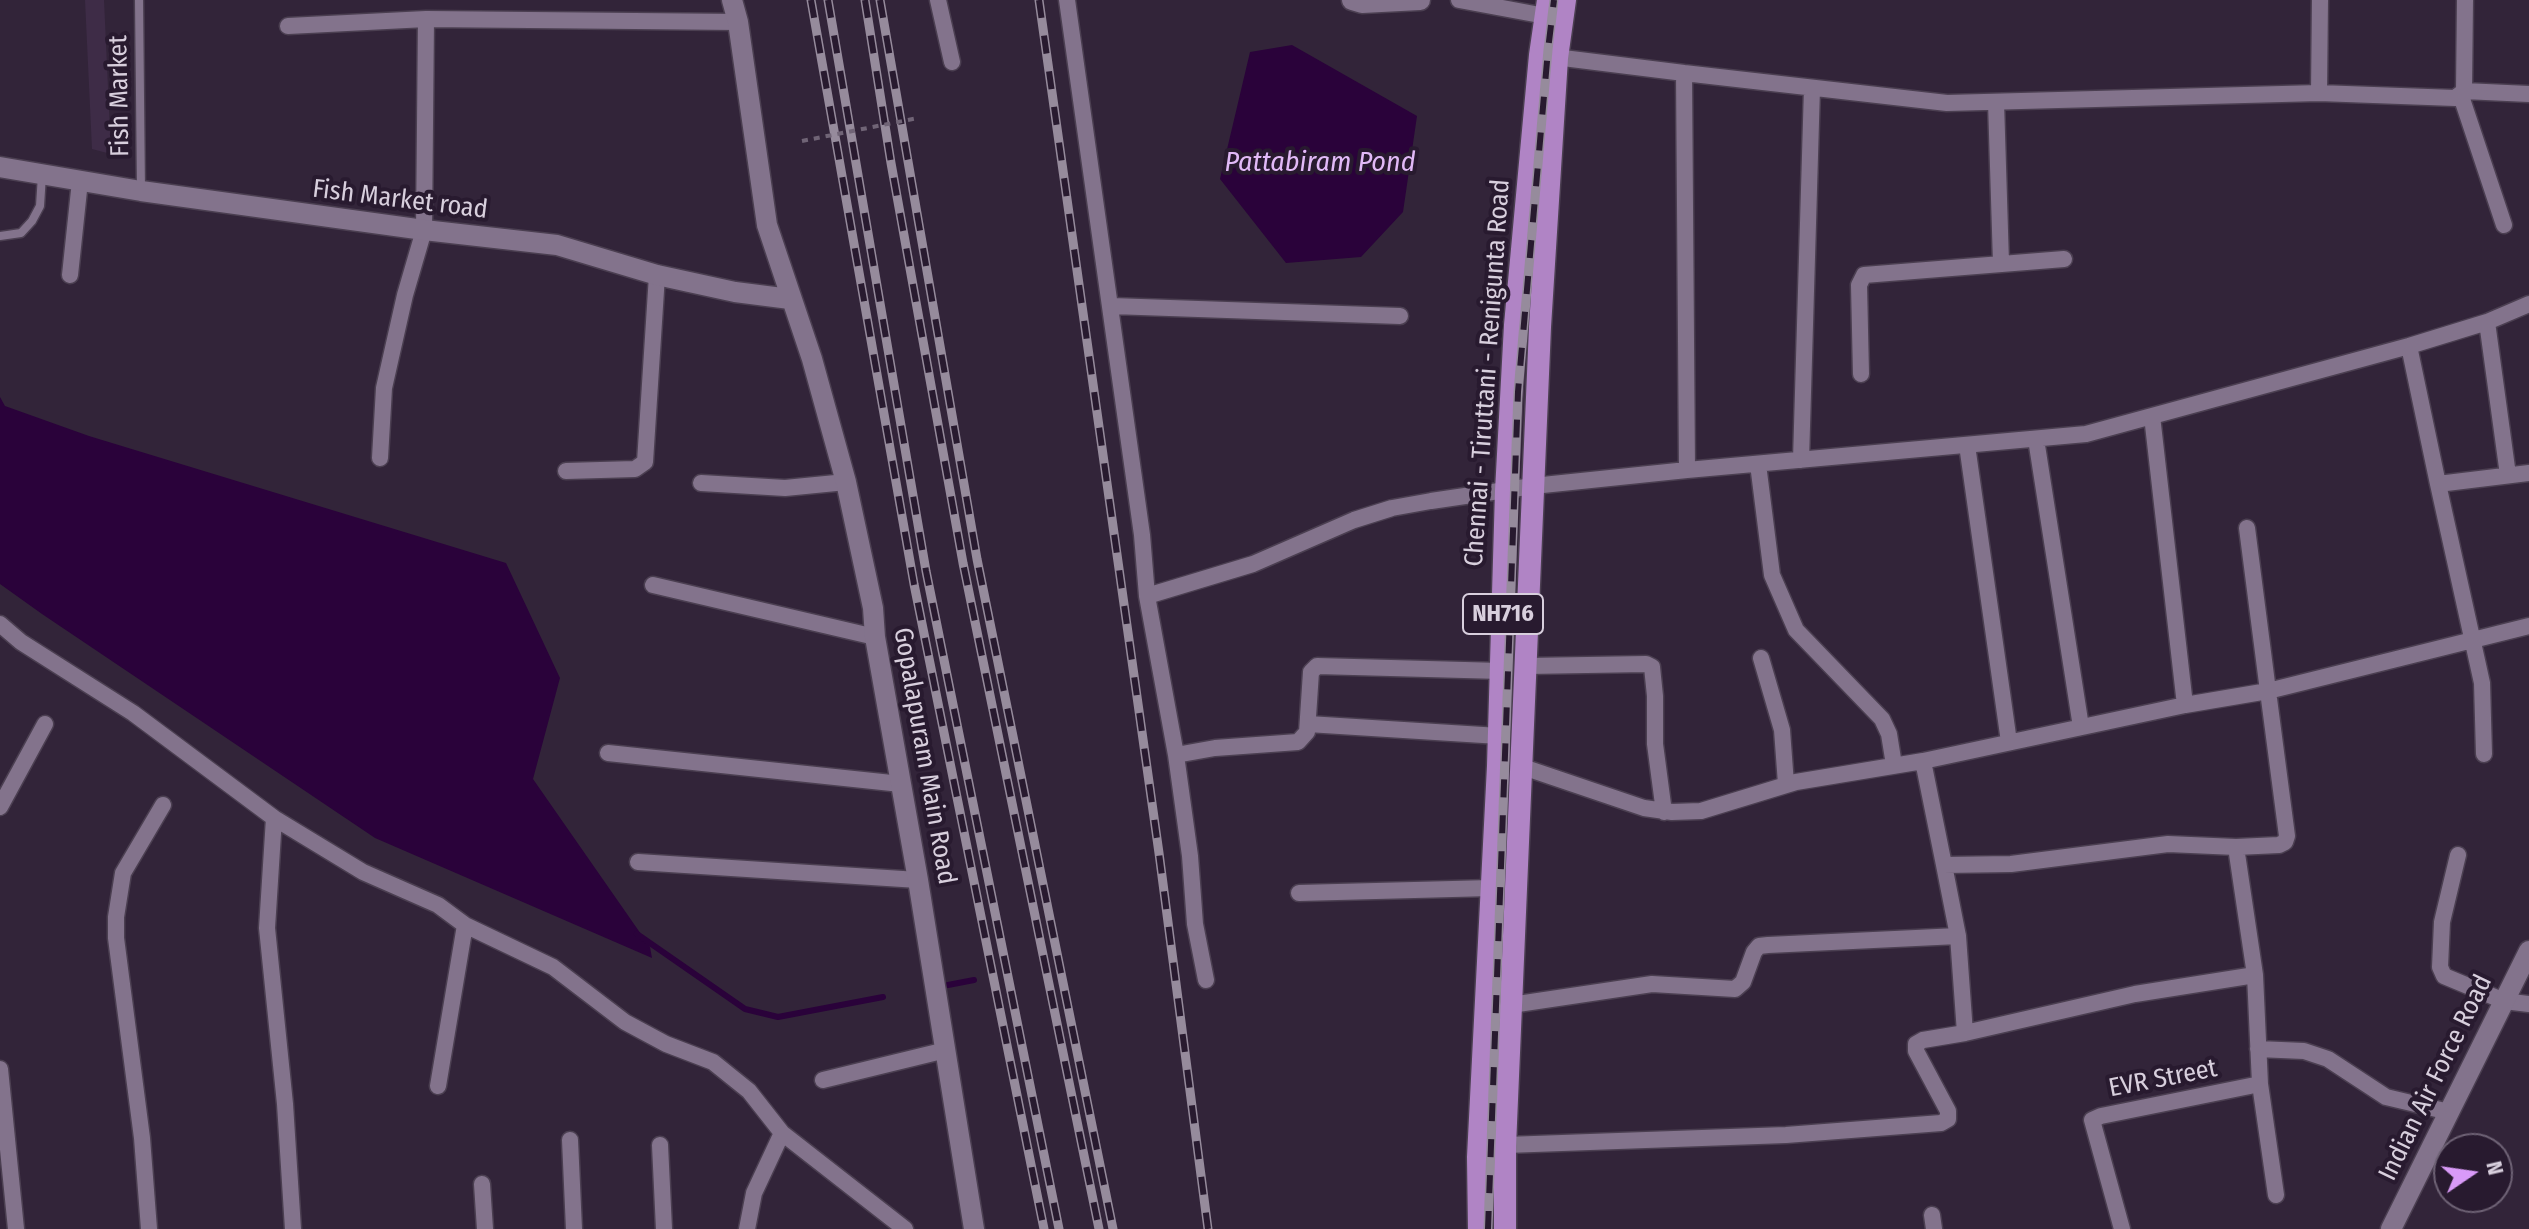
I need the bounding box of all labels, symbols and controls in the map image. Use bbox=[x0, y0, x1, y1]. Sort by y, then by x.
street label: Fish Market bbox=[103, 35, 137, 157]
water label: Pattabiram Pond bbox=[1224, 146, 1416, 180]
street label: Fish Market road bbox=[311, 174, 489, 226]
street label: Chennai - Tiruttani - Renigunta Road bbox=[1459, 178, 1517, 568]
road number: NH716 bbox=[1463, 594, 1543, 634]
street label: Gopalapuram Main Road bbox=[886, 625, 962, 887]
street label: Indian Air Force Road bbox=[2373, 970, 2499, 1186]
street label: EVR Street bbox=[2106, 1053, 2220, 1105]
north arrow bbox=[2433, 1133, 2513, 1213]
text: N bbox=[2480, 1158, 2510, 1177]

